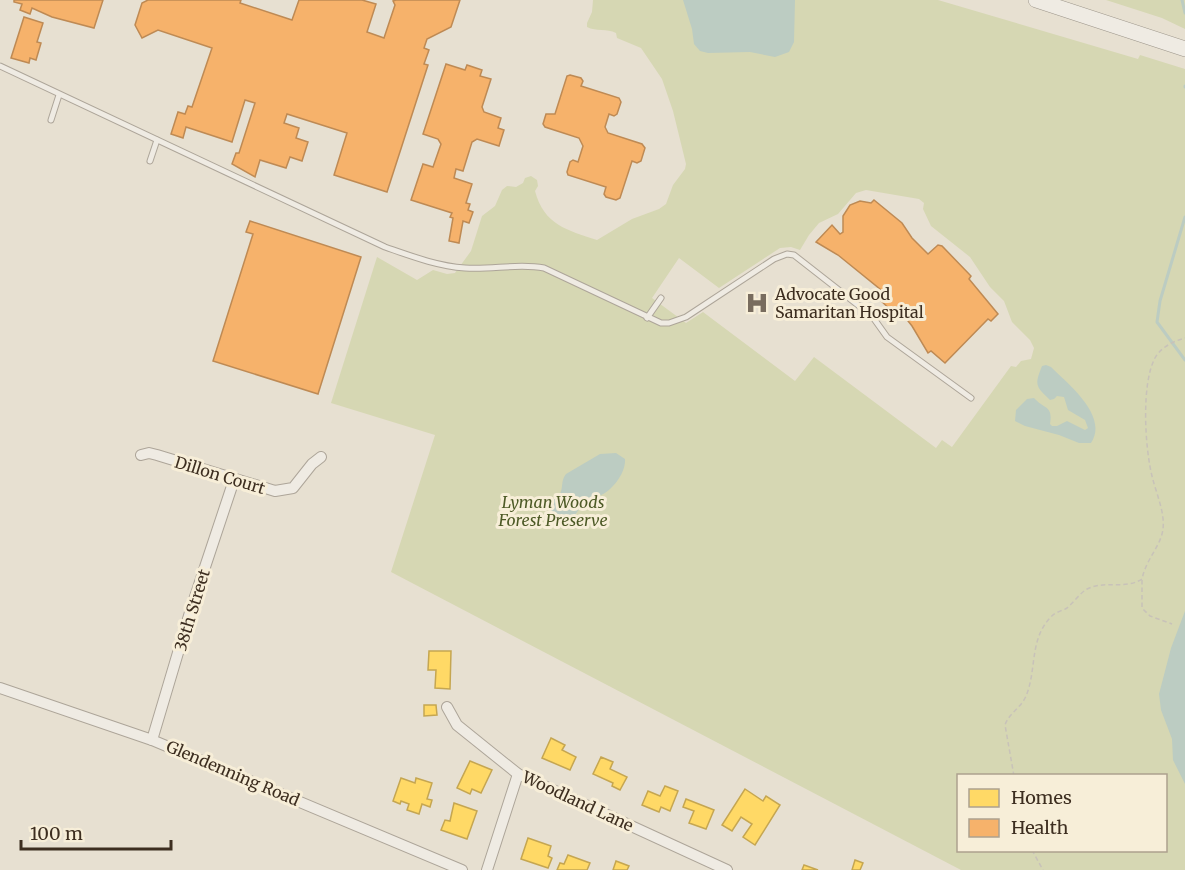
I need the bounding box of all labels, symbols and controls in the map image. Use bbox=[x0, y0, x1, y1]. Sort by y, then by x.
place label: Advocate Good Samaritan Hospital bbox=[774, 284, 924, 322]
hospital icon: Advocate Good Samaritan Hospital bbox=[744, 290, 770, 316]
street label: Dillon Court bbox=[172, 452, 268, 498]
park label: Lyman Woods Forest Preserve bbox=[497, 492, 608, 530]
street label: 38th Street bbox=[170, 566, 214, 653]
street label: Glendenning Road bbox=[163, 736, 303, 810]
street label: Woodland Lane bbox=[518, 766, 637, 835]
legend bbox=[957, 774, 1167, 852]
text: Homes bbox=[1011, 786, 1072, 809]
scale bar bbox=[21, 813, 171, 851]
text: Health bbox=[1011, 816, 1069, 839]
text: 100 m bbox=[30, 822, 83, 845]

